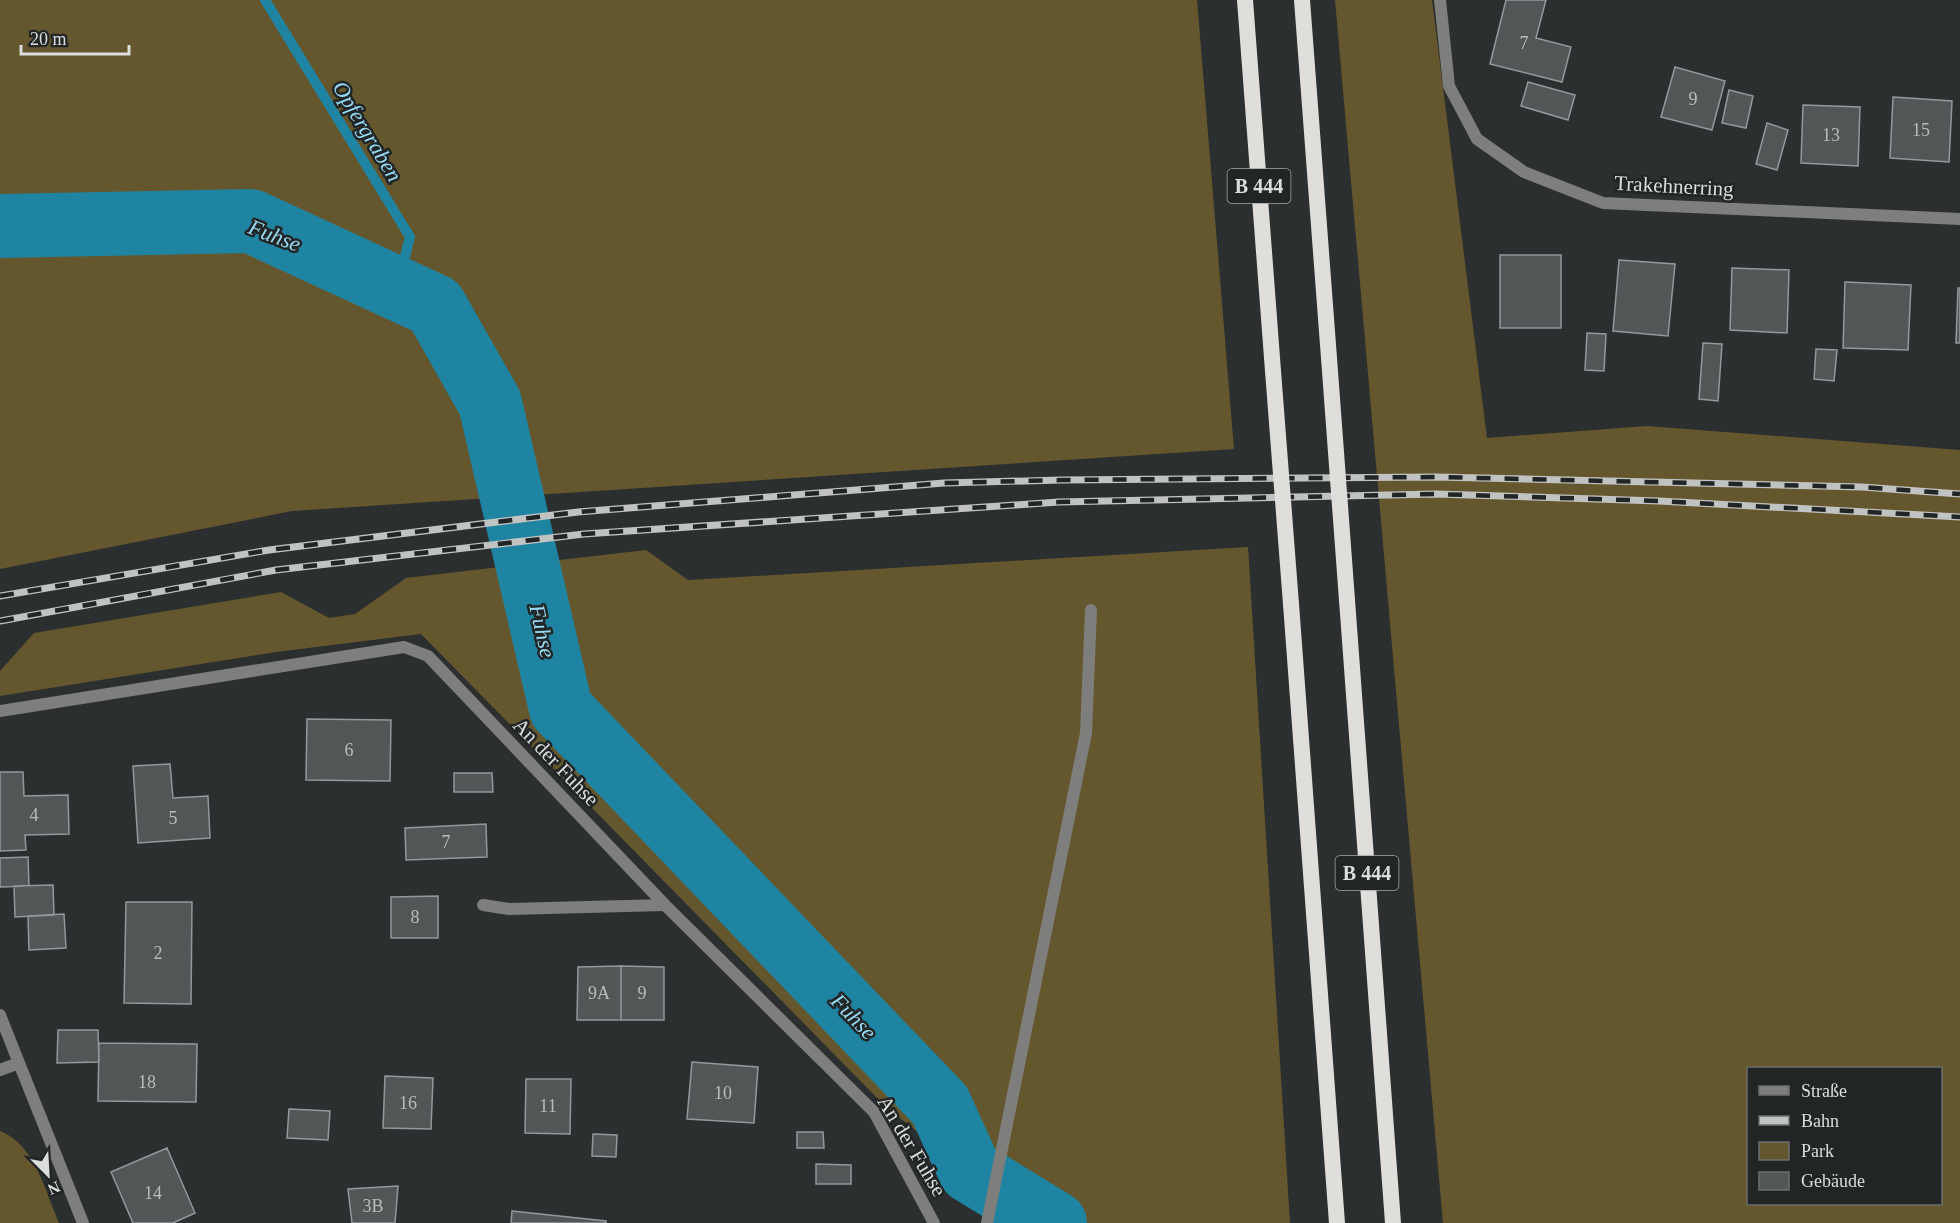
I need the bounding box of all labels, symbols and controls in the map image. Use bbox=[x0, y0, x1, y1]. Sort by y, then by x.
scale bar bbox=[21, 18, 129, 56]
text: 20 m bbox=[30, 29, 67, 49]
house number: 7 bbox=[1520, 33, 1529, 53]
water label: Opfergraben bbox=[328, 76, 407, 186]
house number: 9 bbox=[1689, 89, 1698, 109]
house number: 15 bbox=[1912, 120, 1930, 140]
house number: 13 bbox=[1822, 125, 1840, 145]
road number: B 444 bbox=[1228, 169, 1290, 203]
street label: Trakehnerring bbox=[1614, 171, 1735, 201]
water label: Fuhse bbox=[244, 214, 305, 257]
water label: Fuhse bbox=[524, 601, 561, 660]
street label: An der Fuhse bbox=[508, 713, 604, 811]
house number: 6 bbox=[345, 740, 354, 760]
house number: 4 bbox=[30, 805, 39, 825]
house number: 5 bbox=[169, 808, 178, 828]
house number: 7 bbox=[442, 832, 451, 852]
road number: B 444 bbox=[1336, 856, 1398, 890]
house number: 8 bbox=[411, 907, 420, 927]
house number: 2 bbox=[154, 943, 163, 963]
house number: 9A bbox=[588, 983, 610, 1003]
house number: 9 bbox=[638, 983, 647, 1003]
water label: Fuhse bbox=[825, 988, 881, 1045]
legend bbox=[1747, 1067, 1942, 1205]
house number: 18 bbox=[138, 1072, 156, 1092]
text: Straße bbox=[1801, 1081, 1847, 1101]
house number: 10 bbox=[714, 1083, 732, 1103]
street label: An der Fuhse bbox=[873, 1091, 951, 1201]
house number: 16 bbox=[399, 1093, 417, 1113]
house number: 11 bbox=[539, 1096, 557, 1116]
text: Bahn bbox=[1801, 1111, 1839, 1131]
text: Park bbox=[1801, 1141, 1834, 1161]
north arrow bbox=[18, 1145, 78, 1205]
text: Gebäude bbox=[1801, 1171, 1865, 1191]
text: N bbox=[45, 1178, 63, 1199]
house number: 14 bbox=[144, 1183, 162, 1203]
house number: 3B bbox=[362, 1196, 384, 1216]

